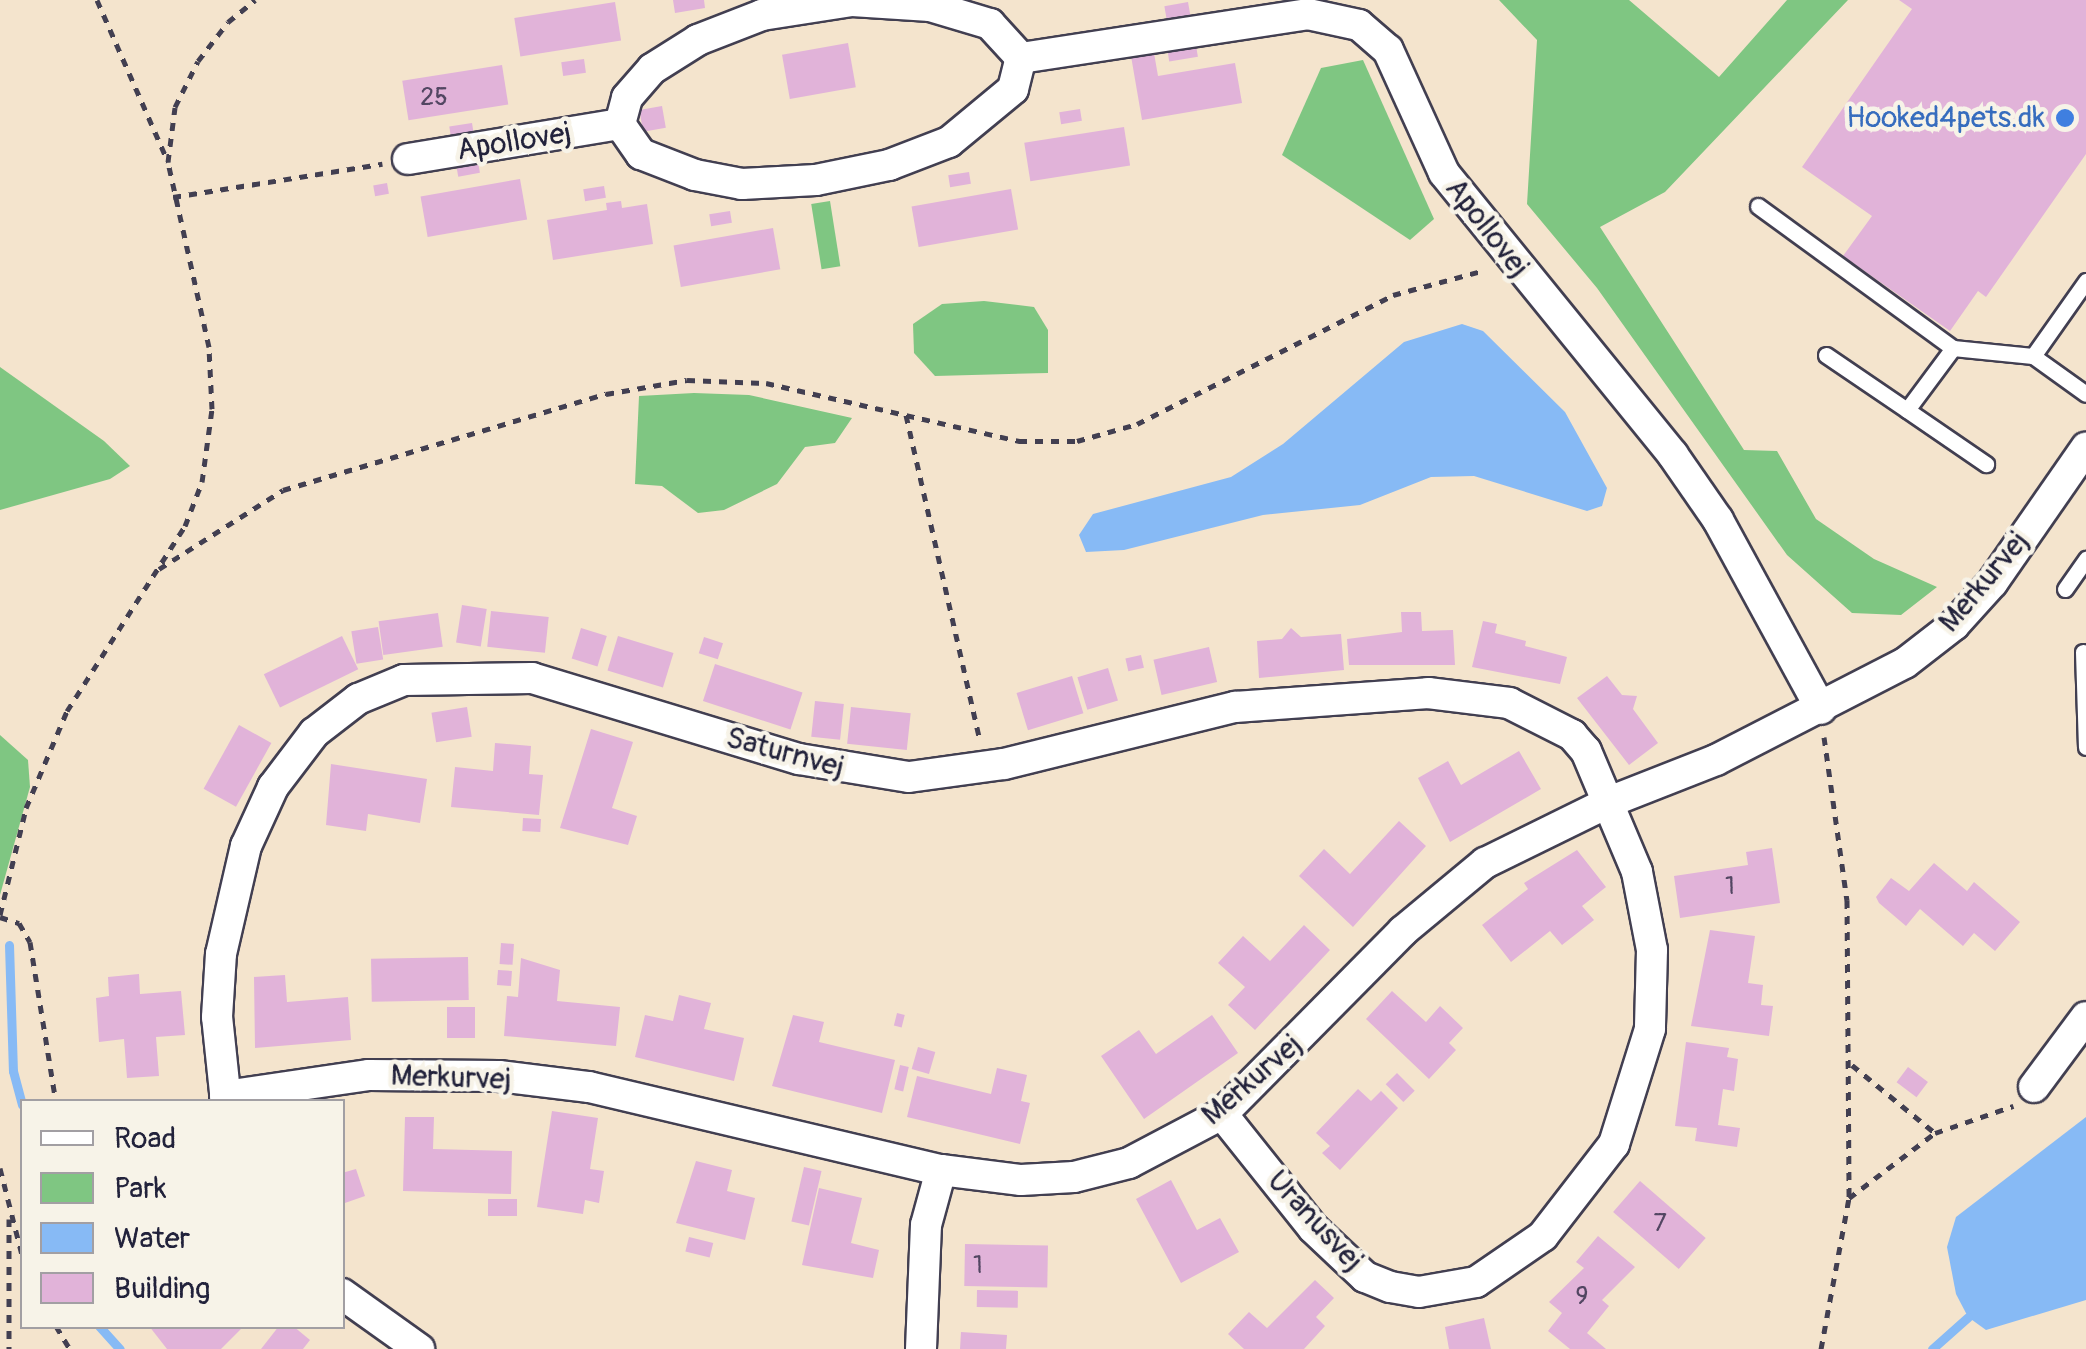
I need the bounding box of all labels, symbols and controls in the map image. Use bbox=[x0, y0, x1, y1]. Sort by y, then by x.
house number: 25 bbox=[420, 83, 448, 113]
place label: Hooked4pets.dk bbox=[1846, 100, 2045, 136]
marker: Hooked4pets.dk bbox=[2054, 107, 2076, 129]
street label: Apollovej bbox=[454, 115, 574, 169]
street label: Apollovej bbox=[1437, 171, 1537, 285]
street label: Merkurvej bbox=[1931, 524, 2037, 640]
street label: Saturnvej bbox=[722, 720, 848, 786]
house number: 1 bbox=[1725, 872, 1735, 902]
street label: Merkurvej bbox=[1195, 1027, 1309, 1133]
street label: Merkurvej bbox=[390, 1058, 512, 1098]
legend bbox=[20, 1099, 345, 1329]
text: Road bbox=[114, 1120, 176, 1157]
street label: Uranusvej bbox=[1259, 1163, 1371, 1279]
text: Park bbox=[114, 1170, 167, 1207]
house number: 7 bbox=[1653, 1209, 1667, 1239]
text: Water bbox=[114, 1220, 190, 1257]
house number: 1 bbox=[973, 1251, 983, 1281]
text: Building bbox=[114, 1270, 210, 1307]
house number: 9 bbox=[1576, 1282, 1588, 1312]

